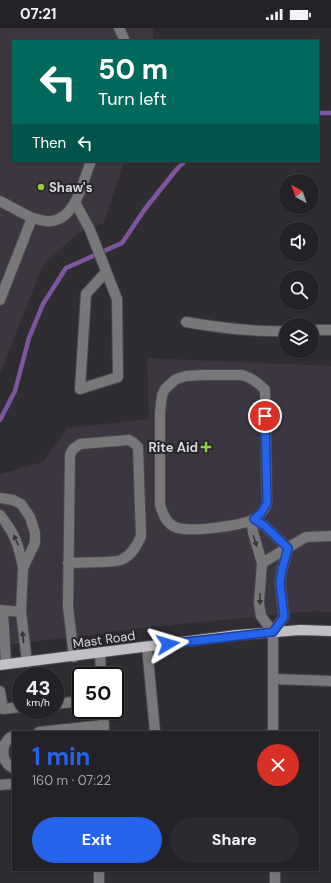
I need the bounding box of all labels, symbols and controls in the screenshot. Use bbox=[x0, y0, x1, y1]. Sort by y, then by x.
text: 07:21 bbox=[20, 4, 56, 24]
text: 50 m bbox=[98, 51, 168, 88]
icon: left bbox=[32, 56, 84, 108]
text: Turn left bbox=[98, 87, 167, 111]
icon: left bbox=[74, 132, 96, 154]
text: Then bbox=[32, 133, 66, 153]
north arrow bbox=[279, 174, 319, 214]
map controls bbox=[279, 174, 319, 358]
place label: Shaw's bbox=[49, 179, 93, 196]
marker: Shaw's bbox=[36, 182, 46, 192]
button: sound bbox=[279, 222, 319, 262]
button: search bbox=[279, 270, 319, 310]
button: layers bbox=[279, 318, 319, 358]
pin bbox=[248, 399, 282, 433]
icon: arrive bbox=[254, 405, 276, 427]
place label: Rite Aid bbox=[149, 439, 198, 456]
marker: Rite Aid bbox=[201, 442, 211, 452]
one-way arrow bbox=[13, 534, 19, 545]
one-way arrow bbox=[253, 535, 259, 547]
one-way arrow bbox=[257, 593, 263, 606]
position arrow bbox=[147, 623, 189, 665]
street label: Mast Road bbox=[72, 627, 136, 652]
one-way arrow bbox=[20, 631, 27, 643]
speed limit sign: 50 bbox=[72, 667, 124, 719]
text: 43 bbox=[25, 675, 51, 701]
text: km/h bbox=[26, 696, 50, 709]
text: 1 min bbox=[32, 741, 90, 772]
button: close bbox=[257, 744, 299, 786]
text: 160 m · 07:22 bbox=[32, 772, 111, 789]
button: Exit bbox=[32, 817, 162, 863]
button: Share bbox=[170, 817, 299, 863]

